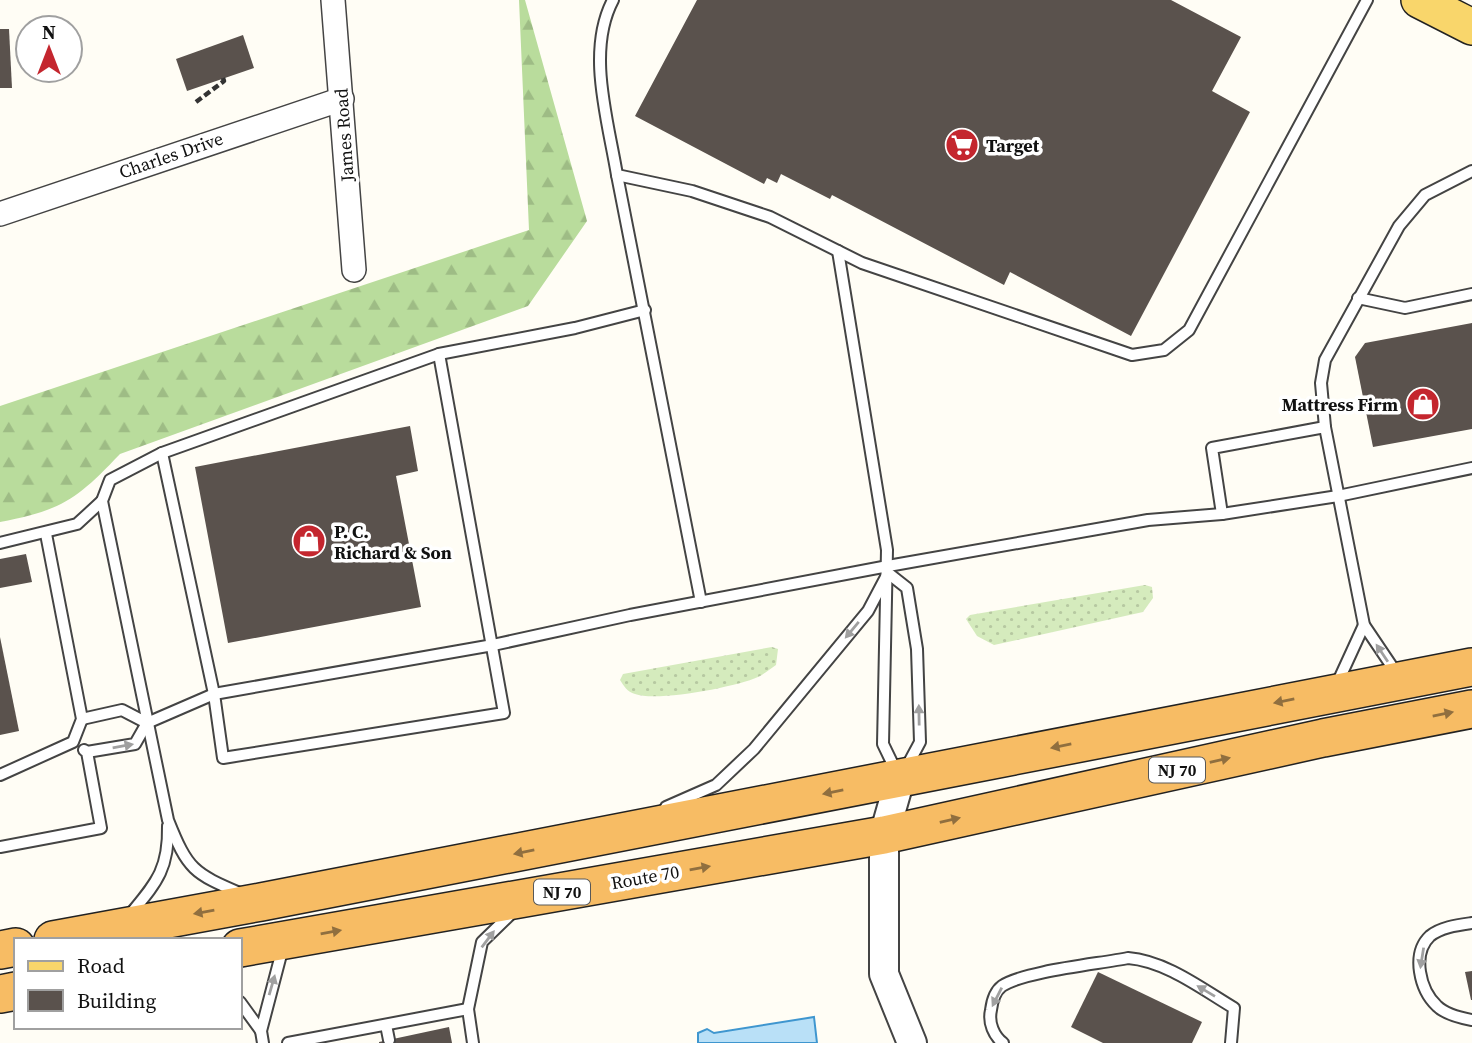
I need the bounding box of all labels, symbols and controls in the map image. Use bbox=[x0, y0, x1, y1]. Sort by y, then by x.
north arrow bbox=[14, 14, 84, 84]
text: N bbox=[42, 19, 56, 45]
street label: James Road bbox=[328, 87, 360, 184]
street label: Charles Drive bbox=[116, 125, 226, 185]
supermarket icon: Target bbox=[943, 126, 981, 164]
place label: Target bbox=[986, 133, 1040, 158]
shop icon: Mattress Firm bbox=[1404, 385, 1442, 423]
place label: Mattress Firm bbox=[1282, 392, 1398, 417]
place label: P. C. Richard & Son bbox=[334, 519, 452, 565]
shop icon: P. C. Richard & Son bbox=[290, 522, 328, 560]
one-way arrow bbox=[844, 621, 860, 639]
one-way arrow bbox=[1376, 643, 1389, 662]
one-way arrow bbox=[1273, 696, 1295, 707]
one-way arrow bbox=[914, 704, 925, 726]
one-way arrow bbox=[1432, 709, 1454, 720]
one-way arrow bbox=[112, 740, 134, 751]
one-way arrow bbox=[1050, 741, 1072, 752]
one-way arrow bbox=[1209, 755, 1231, 766]
road number: NJ 70 bbox=[1149, 758, 1205, 782]
one-way arrow bbox=[822, 786, 844, 797]
one-way arrow bbox=[939, 815, 961, 826]
one-way arrow bbox=[513, 846, 535, 857]
street label: Route 70 bbox=[609, 859, 681, 895]
one-way arrow bbox=[689, 862, 711, 873]
road number: NJ 70 bbox=[534, 880, 590, 904]
one-way arrow bbox=[193, 907, 215, 918]
one-way arrow bbox=[320, 926, 342, 937]
one-way arrow bbox=[481, 929, 495, 948]
legend bbox=[14, 938, 242, 1029]
one-way arrow bbox=[1416, 947, 1427, 969]
text: Road bbox=[77, 951, 125, 980]
one-way arrow bbox=[267, 974, 277, 995]
one-way arrow bbox=[1197, 985, 1216, 997]
text: Building bbox=[77, 986, 156, 1015]
one-way arrow bbox=[991, 987, 1002, 1007]

